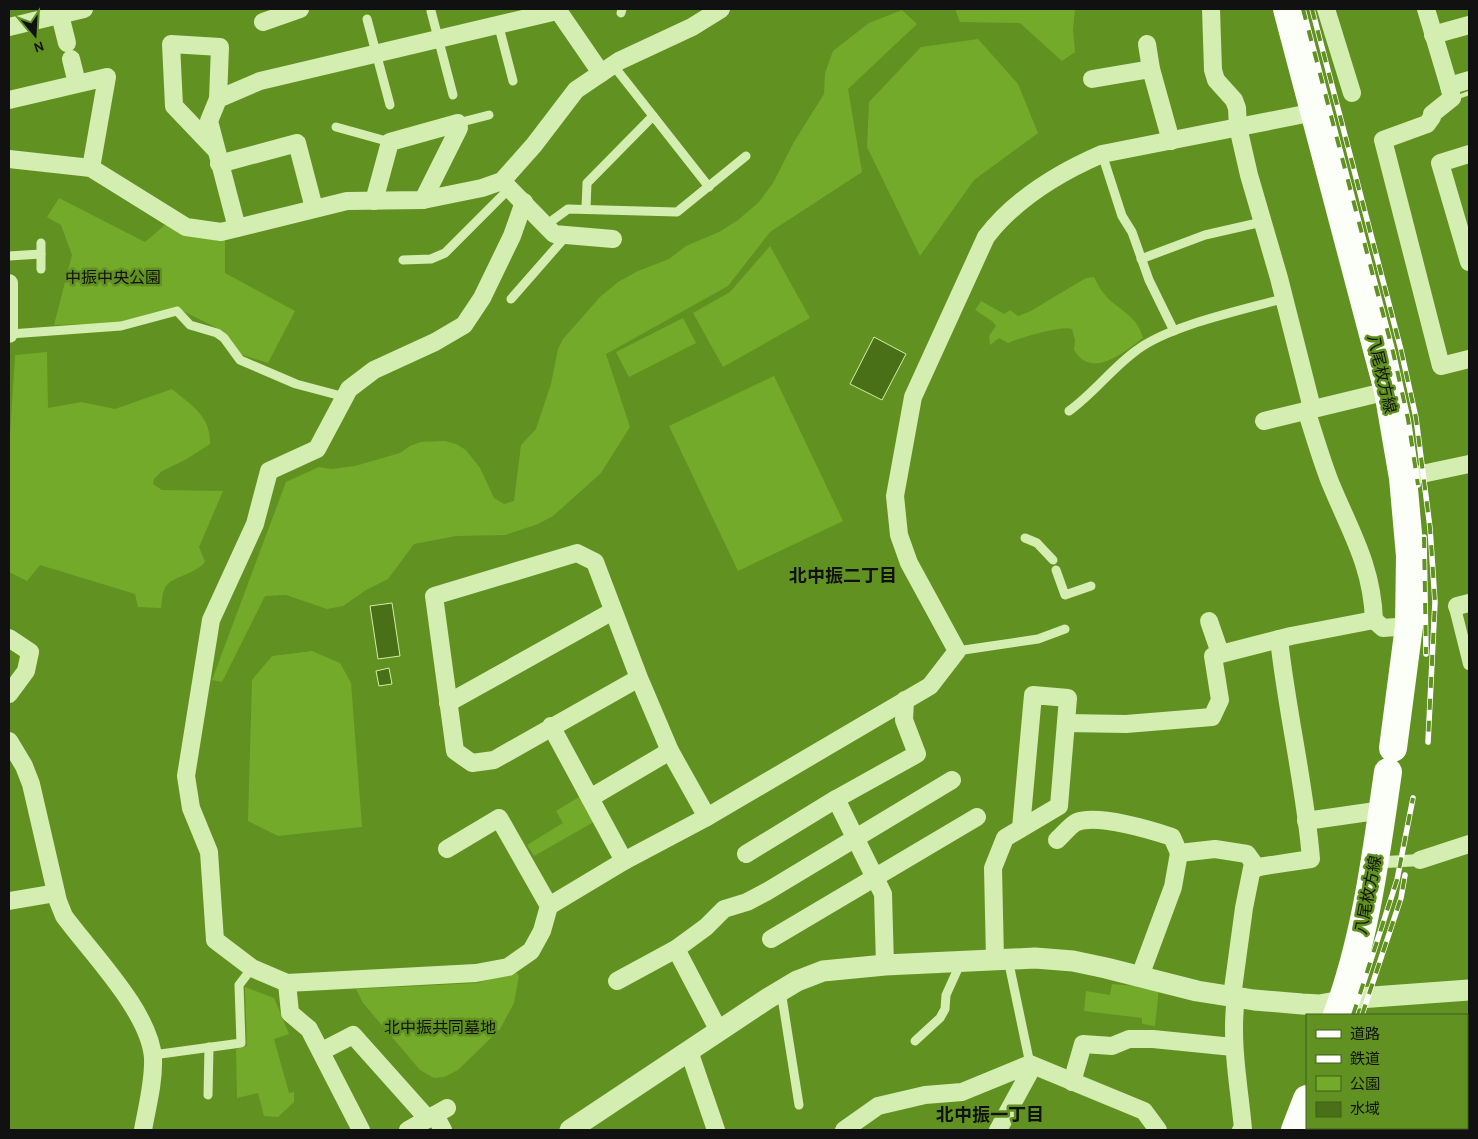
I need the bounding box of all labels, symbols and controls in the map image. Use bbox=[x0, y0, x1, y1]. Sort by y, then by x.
north arrow bbox=[10, 10, 60, 60]
text: N bbox=[31, 37, 46, 57]
park label: 中振中央公園 bbox=[65, 268, 161, 287]
street label: 八尾枚方線 bbox=[1364, 333, 1400, 415]
district label: 北中振二丁目 bbox=[789, 565, 897, 587]
street label: 八尾枚方線 bbox=[1351, 854, 1385, 936]
legend bbox=[1306, 1014, 1468, 1129]
park label: 北中振共同墓地 bbox=[384, 1018, 496, 1037]
text: 道路 bbox=[1350, 1025, 1380, 1043]
text: 鉄道 bbox=[1350, 1050, 1380, 1068]
text: 公園 bbox=[1350, 1075, 1380, 1093]
text: 水域 bbox=[1350, 1100, 1380, 1118]
district label: 北中振一丁目 bbox=[936, 1104, 1044, 1126]

